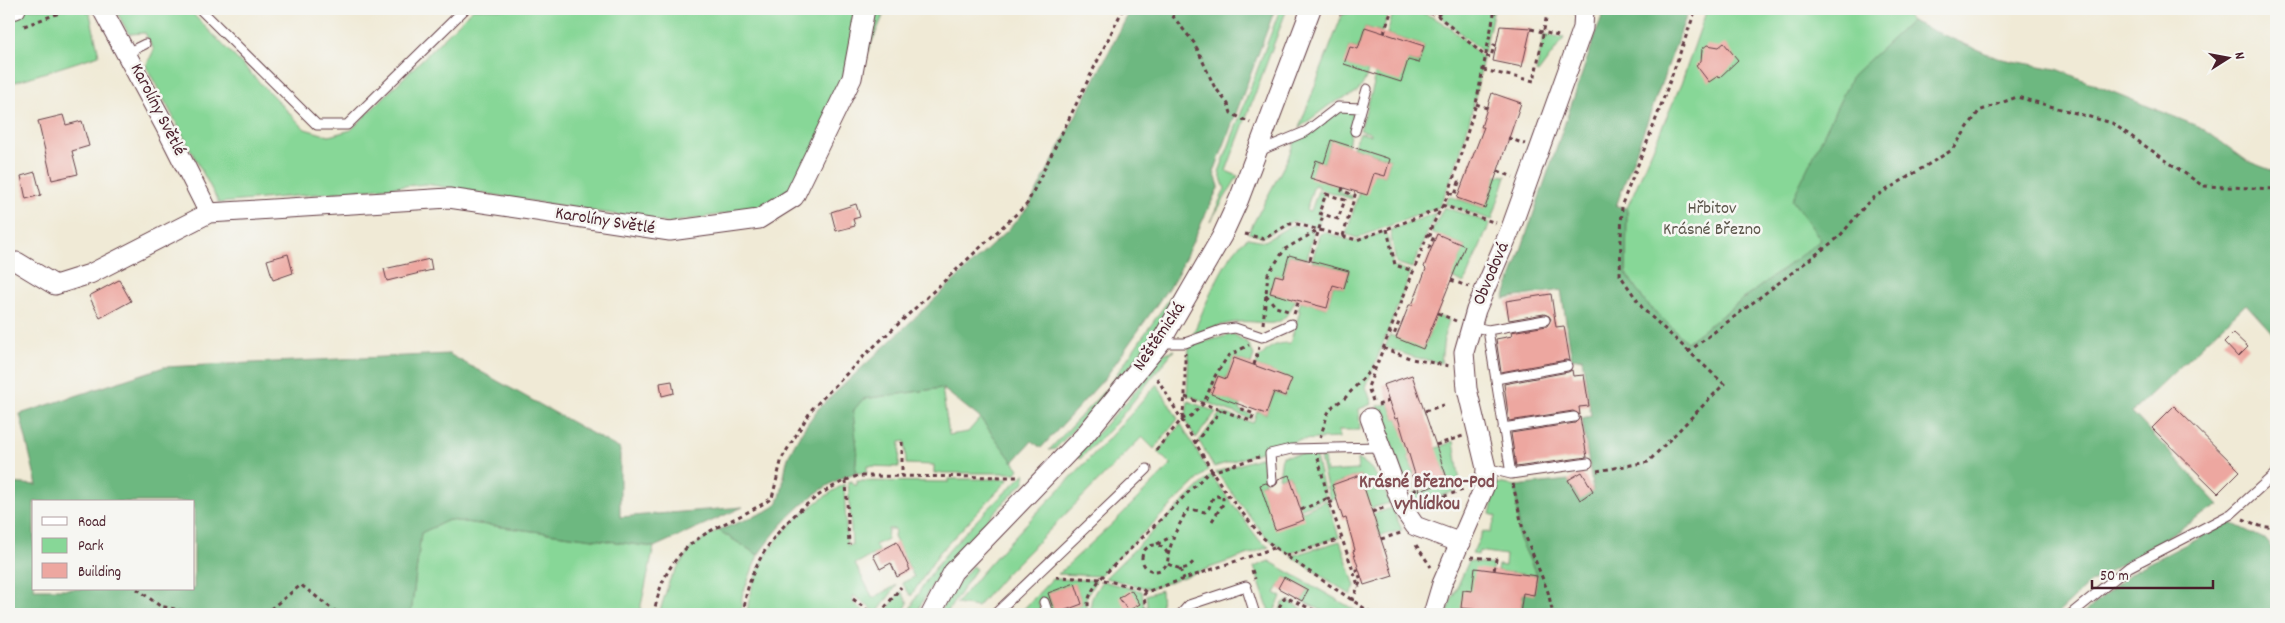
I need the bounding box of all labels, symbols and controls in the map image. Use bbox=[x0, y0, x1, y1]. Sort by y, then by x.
north arrow bbox=[2202, 32, 2252, 82]
text: N bbox=[2228, 51, 2249, 61]
street label: Karolíny Světlé bbox=[123, 59, 191, 161]
park label: Hřbitov Krásné Březno bbox=[1663, 197, 1761, 243]
street label: Karolíny Světlé bbox=[553, 202, 657, 242]
street label: Obvodová bbox=[1467, 238, 1517, 310]
street label: Neštěmická bbox=[1128, 298, 1192, 376]
district label: Krásné Březno-Pod vyhlídkou bbox=[1359, 470, 1495, 519]
legend bbox=[32, 500, 195, 590]
text: Road bbox=[78, 512, 106, 534]
text: Park bbox=[78, 536, 104, 558]
scale bar bbox=[2092, 558, 2214, 590]
text: Building bbox=[78, 562, 121, 584]
text: 50 m bbox=[2100, 566, 2129, 588]

